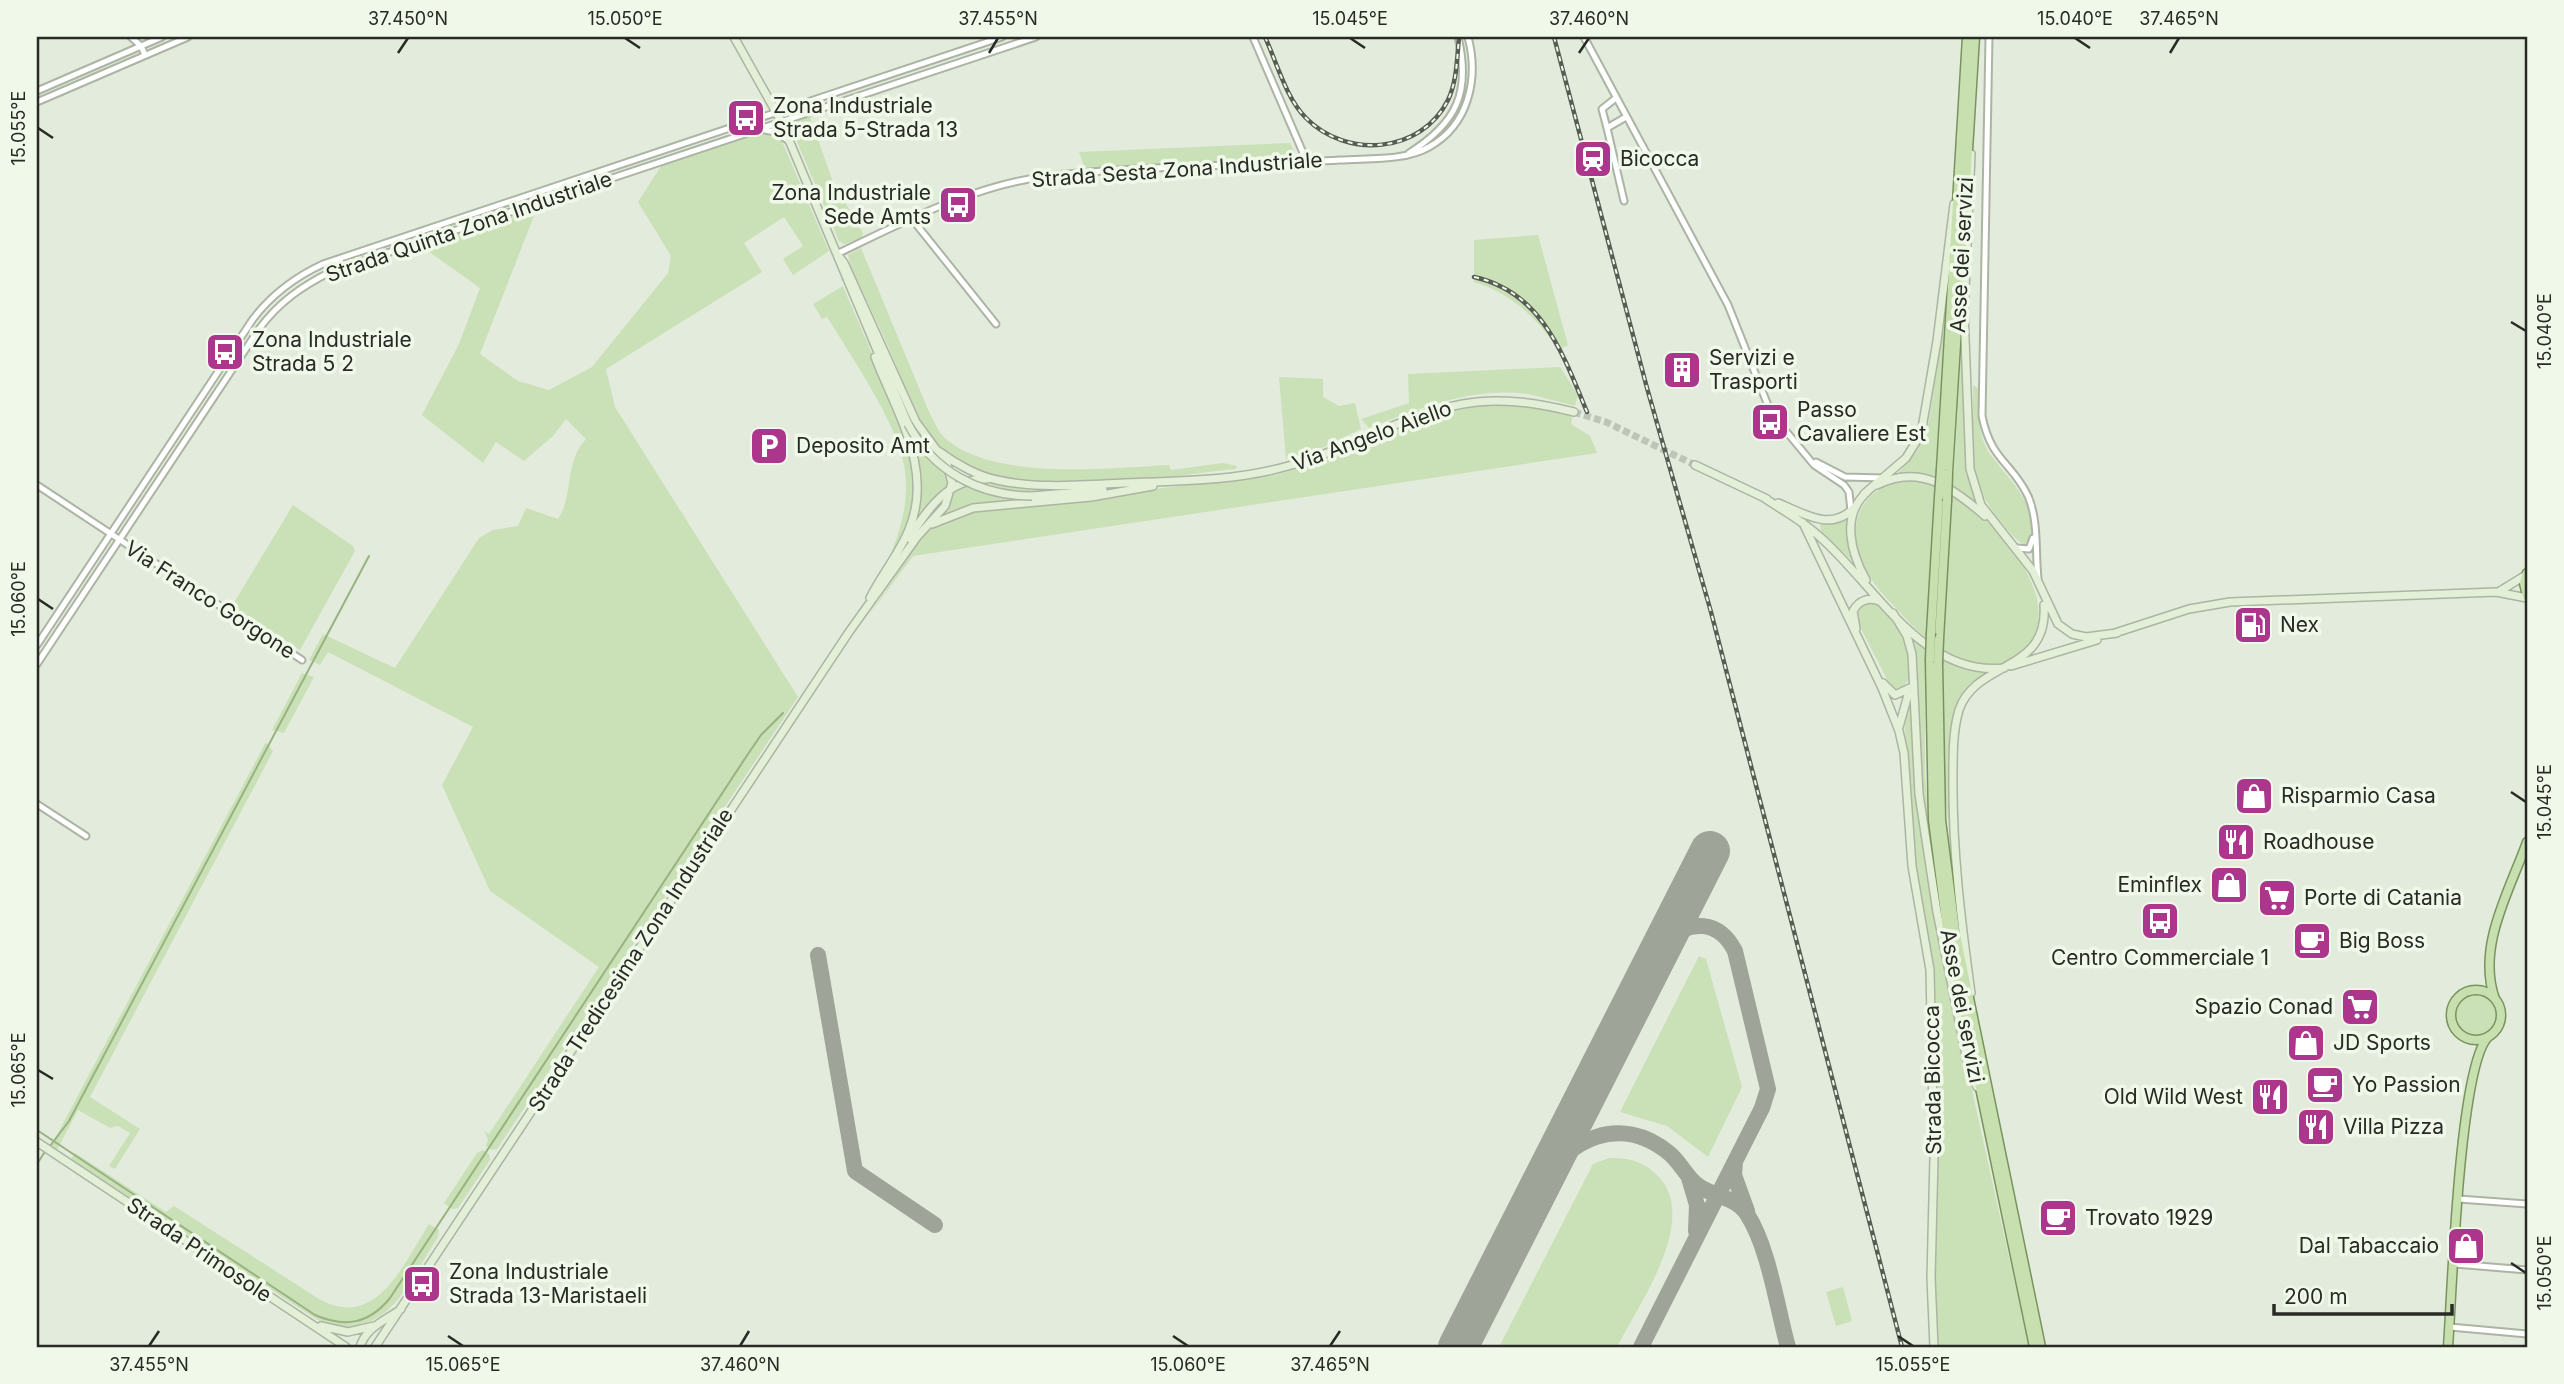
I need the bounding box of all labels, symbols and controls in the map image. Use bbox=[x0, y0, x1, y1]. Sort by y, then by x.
text: 37.450°N bbox=[368, 8, 448, 29]
text: 15.050°E bbox=[587, 8, 663, 29]
text: 37.455°N bbox=[958, 8, 1038, 29]
text: 15.045°E bbox=[1312, 8, 1388, 29]
text: 37.460°N bbox=[1549, 8, 1629, 29]
text: 15.040°E bbox=[2037, 8, 2113, 29]
text: 37.465°N bbox=[2139, 8, 2219, 29]
text: 15.055°E bbox=[8, 91, 29, 165]
place label: Zona Industriale Strada 5-Strada 13 bbox=[773, 93, 958, 142]
bus stop icon: Zona Industriale Strada 5-Strada 13 bbox=[725, 97, 767, 139]
station icon: Bicocca bbox=[1572, 138, 1614, 180]
place label: Bicocca bbox=[1620, 146, 1699, 171]
street label: Strada Sesta Zona Industriale bbox=[1031, 147, 1323, 192]
street label: Strada Quinta Zona Industriale bbox=[323, 166, 615, 287]
street label: Asse dei servizi bbox=[1945, 176, 1978, 334]
place label: Zona Industriale Sede Amts bbox=[771, 180, 931, 229]
bus stop icon: Zona Industriale Sede Amts bbox=[937, 184, 979, 226]
text: 15.040°E bbox=[2534, 293, 2555, 369]
place label: Zona Industriale Strada 5 2 bbox=[252, 327, 412, 376]
bus stop icon: Zona Industriale Strada 5 2 bbox=[204, 331, 246, 373]
place label: Servizi e Trasporti bbox=[1709, 345, 1798, 394]
building icon: Servizi e Trasporti bbox=[1661, 349, 1703, 391]
street label: Via Angelo Aiello bbox=[1289, 395, 1455, 476]
place label: Passo Cavaliere Est bbox=[1797, 397, 1926, 446]
bus stop icon: Passo Cavaliere Est bbox=[1749, 401, 1791, 443]
parking icon: Deposito Amt bbox=[748, 425, 790, 467]
place label: Deposito Amt bbox=[796, 433, 930, 458]
street label: Via Franco Gorgone bbox=[121, 535, 300, 664]
text: 15.060°E bbox=[8, 561, 29, 637]
fuel station icon: Nex bbox=[2232, 604, 2274, 646]
place label: Nex bbox=[2280, 612, 2319, 637]
text: 15.045°E bbox=[2534, 764, 2555, 840]
shop icon: Risparmio Casa bbox=[2233, 775, 2275, 817]
place label: Risparmio Casa bbox=[2281, 783, 2436, 808]
street label: Strada Tredicesima Zona Industriale bbox=[523, 803, 738, 1116]
restaurant icon: Roadhouse bbox=[2215, 821, 2257, 863]
place label: Roadhouse bbox=[2263, 829, 2374, 854]
shop icon: Eminflex bbox=[2208, 864, 2250, 906]
place label: Eminflex bbox=[2117, 872, 2202, 897]
supermarket icon: Porte di Catania bbox=[2256, 877, 2298, 919]
place label: Porte di Catania bbox=[2304, 885, 2462, 910]
bus stop icon: Centro Commerciale 1 bbox=[2139, 900, 2181, 942]
cafe icon: Big Boss bbox=[2291, 920, 2333, 962]
street label: Asse dei servizi bbox=[1935, 927, 1990, 1085]
place label: Big Boss bbox=[2339, 928, 2425, 953]
place label: Centro Commerciale 1 bbox=[2051, 945, 2269, 970]
supermarket icon: Spazio Conad bbox=[2339, 986, 2381, 1028]
place label: Spazio Conad bbox=[2195, 994, 2333, 1019]
street label: Strada Bicocca bbox=[1919, 1005, 1946, 1155]
shop icon: JD Sports bbox=[2285, 1022, 2327, 1064]
place label: JD Sports bbox=[2333, 1030, 2431, 1055]
text: 15.065°E bbox=[8, 1033, 29, 1108]
cafe icon: Yo Passion bbox=[2304, 1064, 2346, 1106]
place label: Yo Passion bbox=[2352, 1072, 2461, 1097]
restaurant icon: Old Wild West bbox=[2249, 1076, 2291, 1118]
place label: Old Wild West bbox=[2104, 1084, 2243, 1109]
restaurant icon: Villa Pizza bbox=[2295, 1106, 2337, 1148]
place label: Villa Pizza bbox=[2343, 1114, 2444, 1139]
street label: Strada Primosole bbox=[122, 1192, 276, 1307]
cafe icon: Trovato 1929 bbox=[2037, 1197, 2079, 1239]
place label: Trovato 1929 bbox=[2085, 1205, 2213, 1230]
shop icon: Dal Tabaccaio bbox=[2445, 1225, 2487, 1267]
place label: Dal Tabaccaio bbox=[2299, 1233, 2439, 1258]
text: 15.050°E bbox=[2534, 1235, 2555, 1311]
place label: Zona Industriale Strada 13-Maristaeli bbox=[449, 1259, 647, 1308]
bus stop icon: Zona Industriale Strada 13-Maristaeli bbox=[401, 1263, 443, 1305]
scale bar bbox=[2274, 1272, 2452, 1316]
text: 200 m bbox=[2284, 1284, 2348, 1309]
text: 37.455°N bbox=[109, 1354, 189, 1375]
text: 15.065°E bbox=[426, 1354, 501, 1375]
text: 37.460°N bbox=[700, 1354, 780, 1375]
text: 15.060°E bbox=[1150, 1354, 1226, 1375]
text: 37.465°N bbox=[1290, 1354, 1370, 1375]
text: 15.055°E bbox=[1876, 1354, 1950, 1375]

